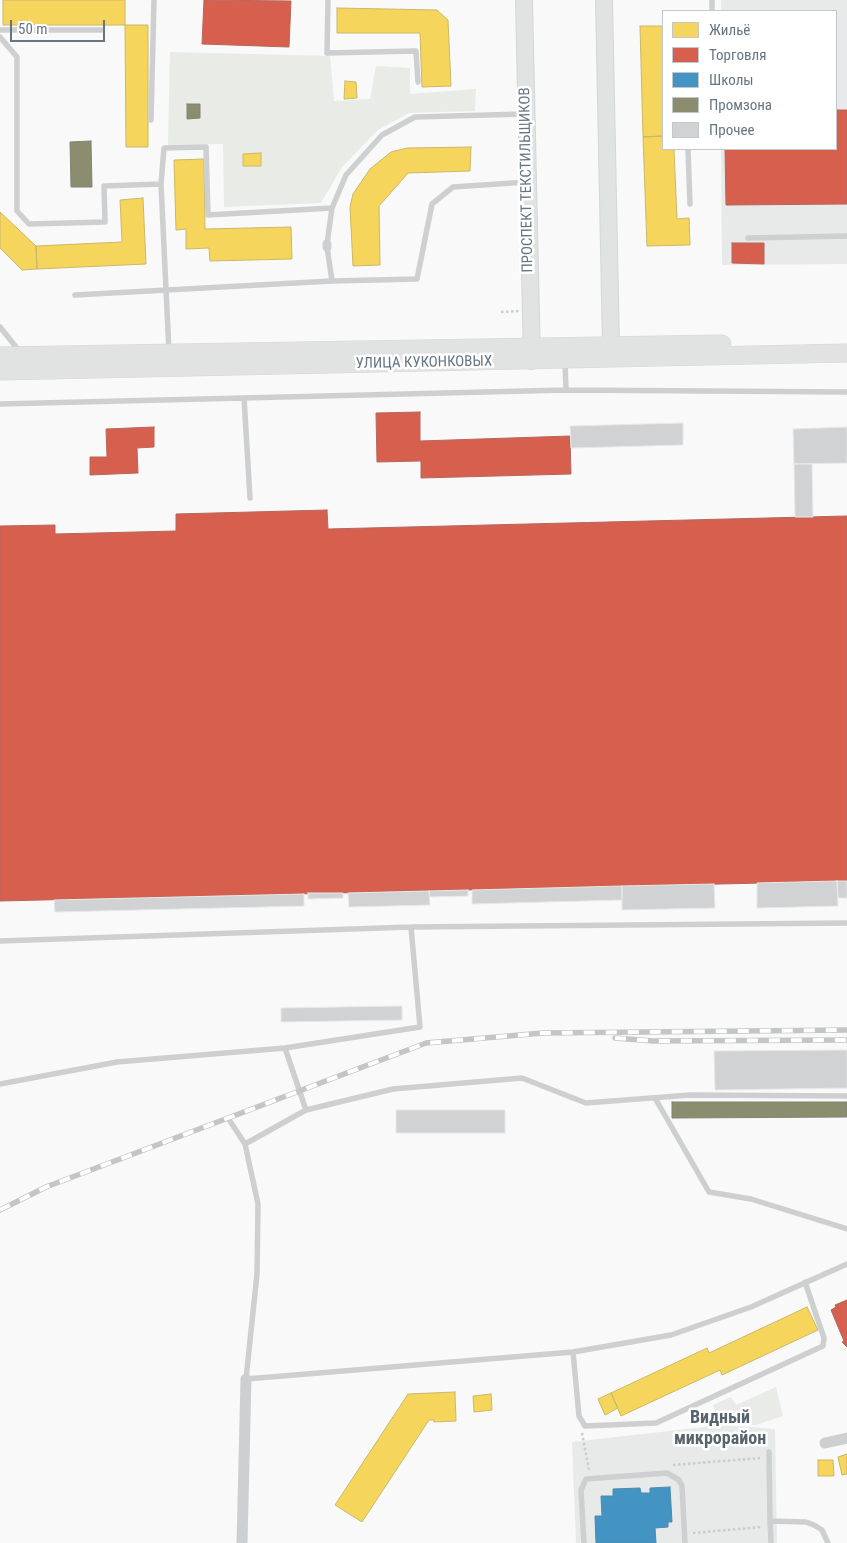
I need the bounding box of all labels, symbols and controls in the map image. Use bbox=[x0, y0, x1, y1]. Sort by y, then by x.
scale bar bbox=[12, 10, 108, 42]
legend bbox=[662, 10, 837, 150]
text: 50 m bbox=[18, 20, 48, 38]
text: Жильё bbox=[709, 21, 750, 39]
text: Торговля bbox=[709, 46, 766, 64]
text: Школы bbox=[709, 71, 754, 89]
street label: ПРОСПЕКТ ТЕКСТИЛЬЩИКОВ bbox=[516, 87, 538, 273]
text: Промзона bbox=[709, 96, 772, 114]
text: Прочее bbox=[709, 121, 755, 139]
street label: УЛИЦА КУКОНКОВЫХ bbox=[356, 353, 492, 373]
district label: Видный микрорайон bbox=[674, 1407, 766, 1450]

